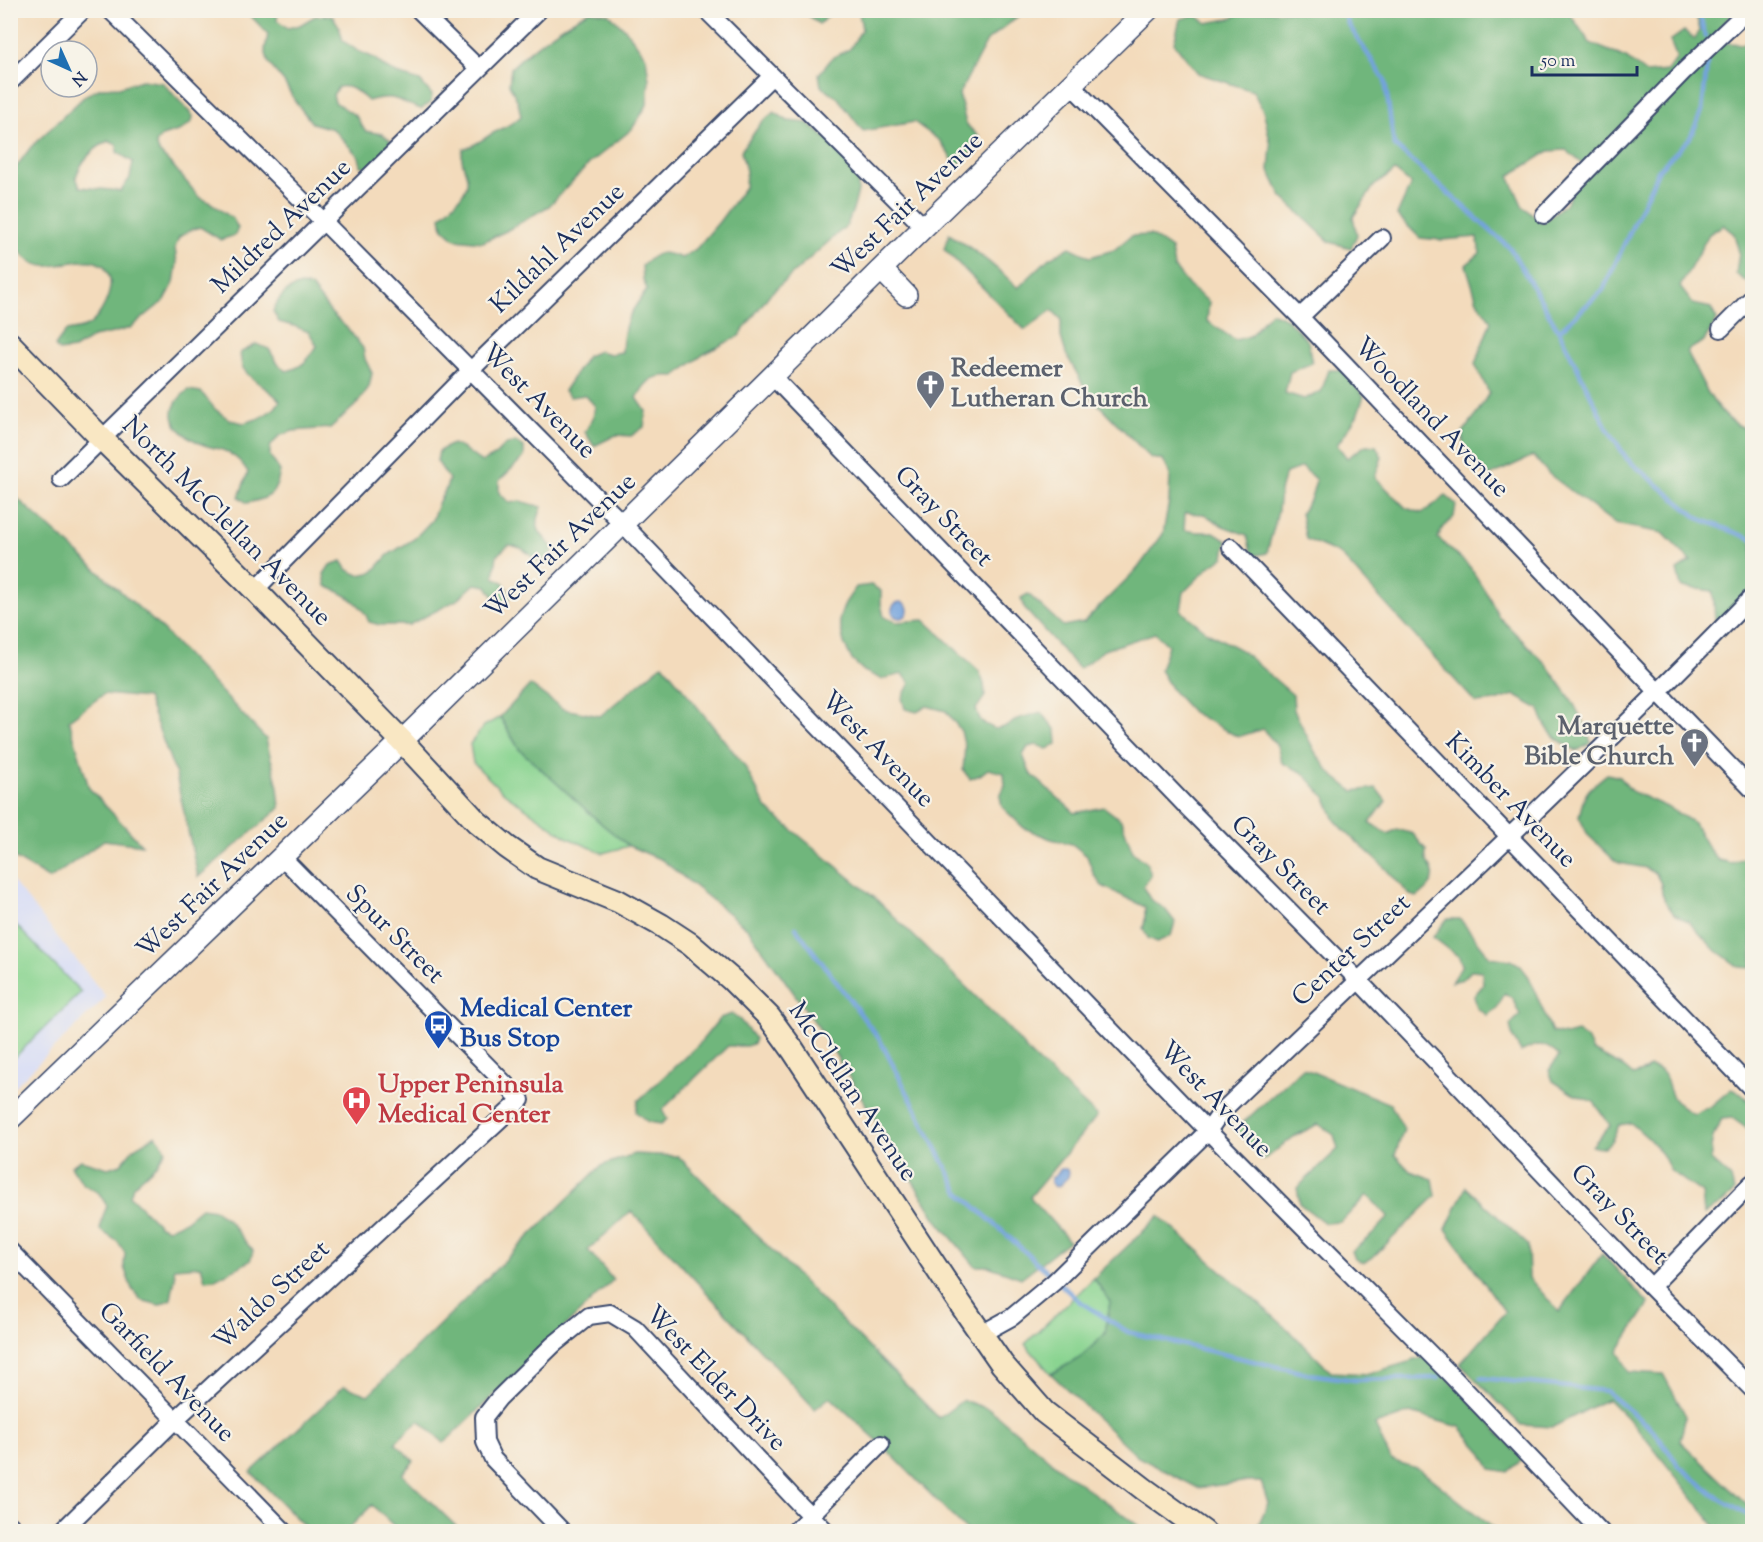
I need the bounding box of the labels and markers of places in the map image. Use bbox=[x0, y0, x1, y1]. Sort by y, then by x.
place label: Redeemer Lutheran Church bbox=[951, 351, 1149, 418]
church icon: Redeemer Lutheran Church bbox=[914, 368, 946, 410]
place label: Marquette Bible Church bbox=[1524, 709, 1675, 776]
church icon: Marquette Bible Church bbox=[1679, 726, 1711, 768]
place label: Medical Center Bus Stop bbox=[460, 991, 633, 1058]
bus stop icon: Medical Center Bus Stop bbox=[423, 1008, 455, 1050]
place label: Upper Peninsula Medical Center bbox=[378, 1067, 563, 1134]
hospital icon: Upper Peninsula Medical Center bbox=[341, 1084, 373, 1126]

